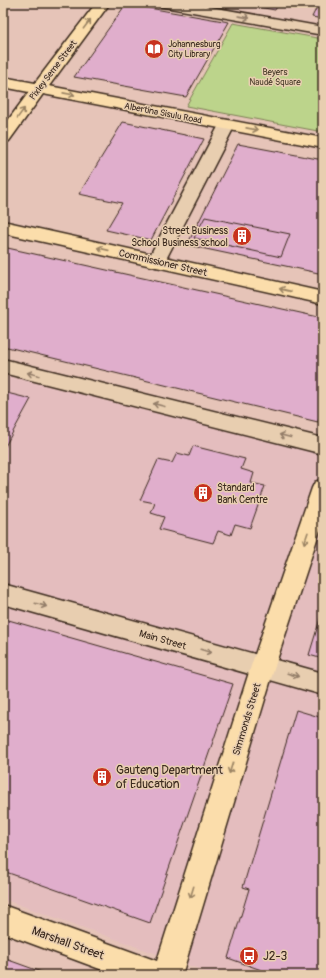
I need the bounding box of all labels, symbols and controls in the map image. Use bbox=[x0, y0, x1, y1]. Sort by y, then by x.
one-way arrow bbox=[237, 13, 250, 21]
one-way arrow bbox=[83, 18, 91, 29]
street label: Pixley Seme Street bbox=[27, 38, 80, 102]
library icon: Johannesburg City Library bbox=[143, 38, 165, 60]
place label: Johannesburg City Library bbox=[168, 39, 221, 60]
park label: Beyers Naudé Square bbox=[249, 67, 301, 88]
one-way arrow bbox=[62, 91, 75, 99]
street label: Albertina Sisulu Road bbox=[123, 101, 203, 126]
one-way arrow bbox=[17, 108, 25, 119]
one-way arrow bbox=[245, 126, 258, 134]
place label: Street Business School Business school bbox=[131, 225, 229, 249]
building icon: Street Business School Business school bbox=[231, 225, 253, 247]
one-way arrow bbox=[97, 245, 110, 253]
street label: Commissioner Street bbox=[117, 247, 209, 279]
one-way arrow bbox=[279, 285, 292, 293]
one-way arrow bbox=[27, 369, 40, 377]
one-way arrow bbox=[153, 401, 166, 408]
one-way arrow bbox=[279, 432, 292, 439]
building icon: Standard Bank Centre bbox=[192, 482, 214, 504]
place label: Standard Bank Centre bbox=[217, 482, 268, 506]
one-way arrow bbox=[302, 532, 309, 545]
one-way arrow bbox=[34, 601, 47, 609]
street label: Main Street bbox=[138, 628, 189, 653]
one-way arrow bbox=[200, 648, 213, 655]
one-way arrow bbox=[286, 672, 299, 679]
street label: Simmonds Street bbox=[230, 681, 264, 757]
one-way arrow bbox=[227, 762, 234, 775]
place label: Gauteng Department of Education bbox=[116, 763, 223, 792]
building icon: Gauteng Department of Education bbox=[91, 766, 113, 788]
one-way arrow bbox=[188, 886, 195, 899]
street label: Marshall Street bbox=[30, 923, 106, 964]
bus stop icon: J2-3 bbox=[238, 945, 260, 967]
place label: J2-3 bbox=[263, 949, 288, 964]

